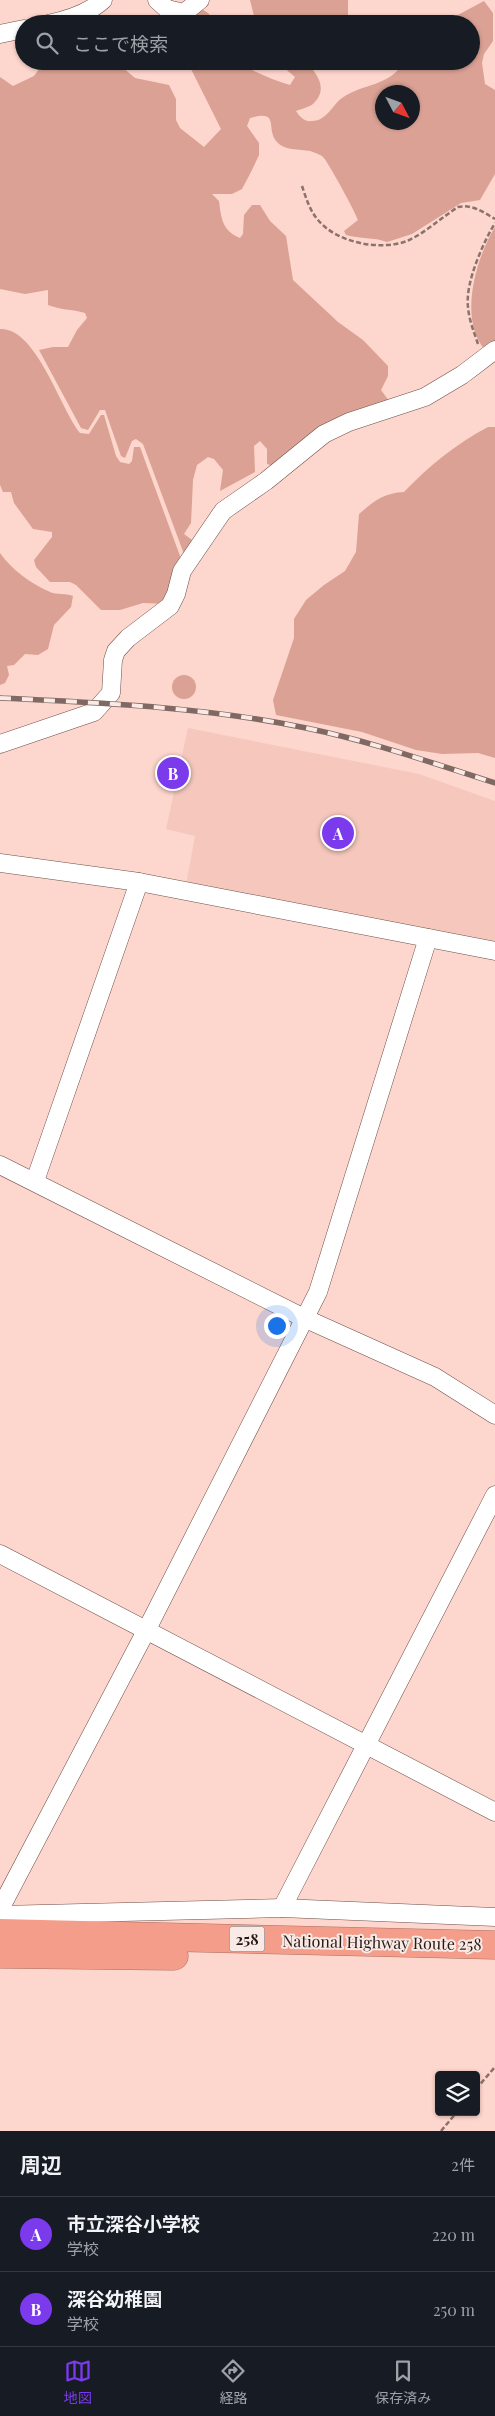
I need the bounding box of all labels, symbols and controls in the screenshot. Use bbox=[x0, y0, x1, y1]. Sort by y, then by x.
search box bbox=[15, 15, 480, 70]
icon: search bbox=[33, 29, 61, 57]
text: ここで検索 bbox=[73, 30, 168, 56]
north arrow bbox=[375, 85, 420, 130]
pin: B bbox=[157, 754, 189, 792]
pin: A bbox=[322, 814, 354, 852]
your location bbox=[264, 1313, 290, 1339]
road number: 258 bbox=[230, 1926, 264, 1952]
street label: National Highway Route 258 bbox=[282, 1930, 482, 1954]
map controls bbox=[435, 2071, 480, 2116]
button: layers bbox=[435, 2071, 480, 2116]
text: 周辺 bbox=[20, 2150, 62, 2178]
text: 2件 bbox=[451, 2154, 475, 2175]
text: 市立深谷小学校 bbox=[67, 2210, 200, 2236]
text: A bbox=[31, 2224, 41, 2245]
text: 220 m bbox=[432, 2224, 475, 2245]
text: 学校 bbox=[67, 2238, 99, 2259]
text: 深谷幼稚園 bbox=[67, 2285, 162, 2311]
text: B bbox=[31, 2299, 41, 2320]
text: 250 m bbox=[433, 2299, 475, 2320]
text: 学校 bbox=[67, 2313, 99, 2334]
tab: 地図 bbox=[64, 2357, 92, 2407]
tab: 経路 bbox=[219, 2357, 247, 2407]
tab: 保存済み bbox=[375, 2357, 431, 2407]

